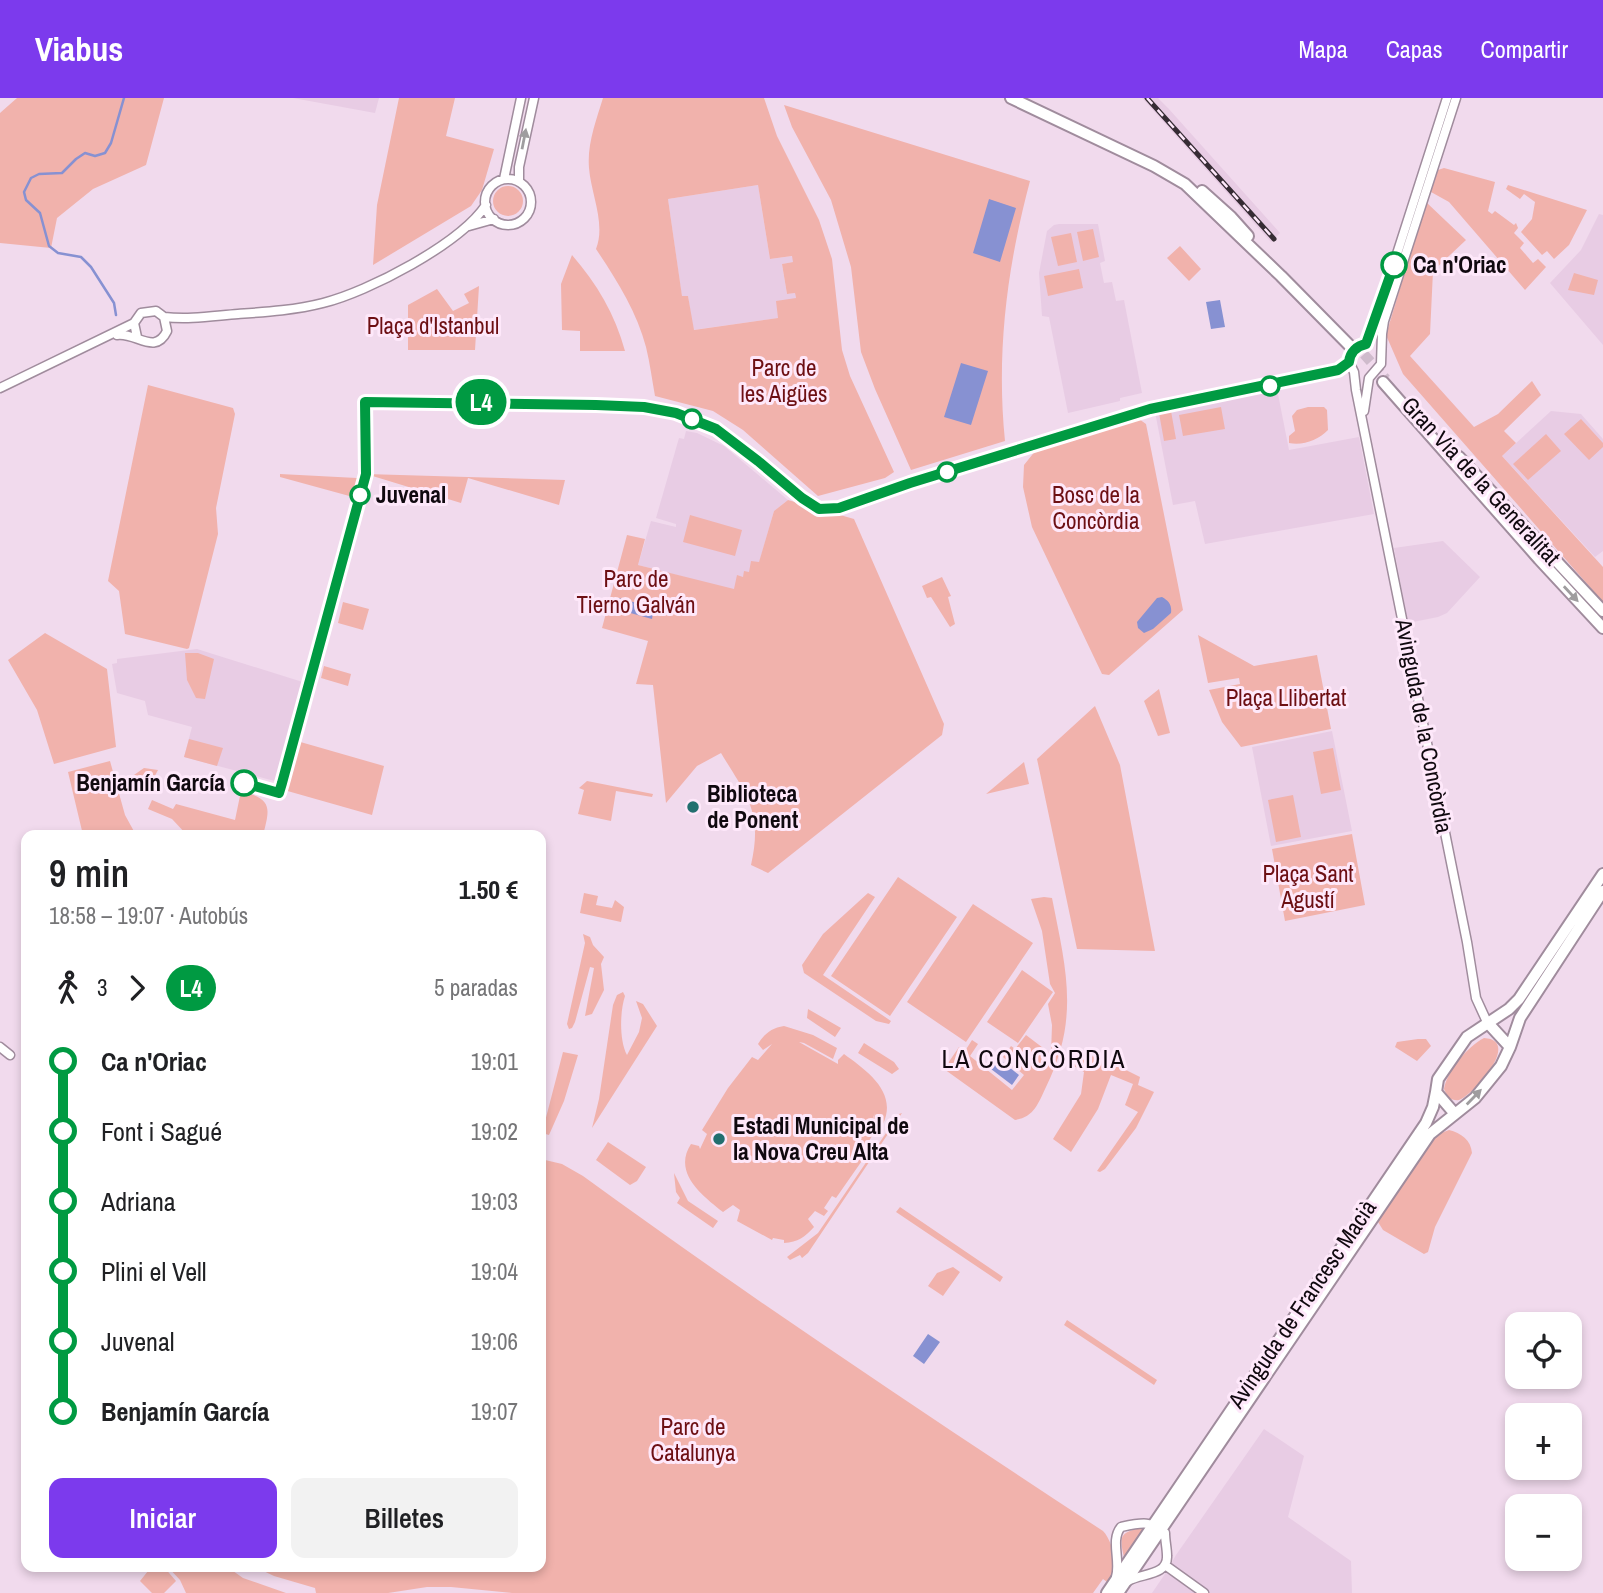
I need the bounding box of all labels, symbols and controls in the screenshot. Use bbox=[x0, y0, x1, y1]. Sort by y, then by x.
text: Viabus bbox=[35, 27, 123, 71]
text: Mapa bbox=[1298, 33, 1348, 65]
text: Capas bbox=[1386, 33, 1443, 65]
text: Compartir bbox=[1481, 33, 1568, 65]
one-way arrow bbox=[519, 128, 530, 150]
place label: Ca n'Oriac bbox=[1413, 249, 1507, 280]
marker: Ca n'Oriac bbox=[1381, 252, 1407, 278]
park label: Plaça d'Istanbul bbox=[367, 310, 499, 341]
park label: Parc de les Aigües bbox=[740, 352, 828, 409]
unlabelled marker bbox=[1260, 376, 1280, 396]
line badge: L4 bbox=[449, 379, 512, 425]
text: L4 bbox=[470, 386, 492, 418]
street label: Gran Via de la Generalitat bbox=[1395, 390, 1568, 572]
unlabelled marker bbox=[682, 409, 702, 429]
unlabelled marker bbox=[937, 462, 957, 482]
place label: Juvenal bbox=[376, 479, 446, 510]
park label: Bosc de la Concòrdia bbox=[1052, 479, 1141, 536]
marker: Juvenal bbox=[350, 485, 370, 505]
park label: Parc de Tierno Galván bbox=[576, 563, 696, 620]
one-way arrow bbox=[1562, 585, 1578, 602]
street label: Avinguda de la Concòrdia bbox=[1388, 615, 1461, 836]
park label: Plaça Llibertat bbox=[1226, 682, 1346, 713]
place label: Benjamín García bbox=[76, 767, 226, 798]
marker: Benjamín García bbox=[231, 770, 257, 796]
place label: Biblioteca de Ponent bbox=[707, 778, 798, 835]
marker: Biblioteca de Ponent bbox=[685, 799, 701, 815]
text: 9 min bbox=[49, 848, 129, 899]
park label: Plaça Sant Agustí bbox=[1262, 858, 1354, 915]
text: 1.50 € bbox=[459, 872, 518, 907]
text: 18:58 – 19:07 · Autobús bbox=[49, 900, 248, 931]
icon: walk bbox=[49, 969, 87, 1007]
icon: forward bbox=[118, 969, 156, 1007]
text: 3 bbox=[97, 972, 108, 1003]
text: L4 bbox=[180, 972, 202, 1004]
text: 5 paradas bbox=[434, 972, 518, 1003]
district label: LA CONCÒRDIA bbox=[941, 1041, 1127, 1076]
text: Ca n'Oriac bbox=[101, 1044, 207, 1079]
text: 19:01 bbox=[471, 1046, 518, 1077]
one-way arrow bbox=[1466, 1089, 1483, 1106]
place label: Estadi Municipal de la Nova Creu Alta bbox=[733, 1110, 909, 1167]
text: Font i Sagué bbox=[101, 1114, 222, 1149]
text: 19:02 bbox=[471, 1116, 518, 1147]
marker: Estadi Municipal de la Nova Creu Alta bbox=[711, 1131, 727, 1147]
text: Adriana bbox=[101, 1184, 176, 1219]
text: 19:03 bbox=[471, 1186, 518, 1217]
street label: Avinguda de Francesc Macià bbox=[1220, 1193, 1383, 1415]
text: Plini el Vell bbox=[101, 1254, 206, 1289]
text: 19:04 bbox=[471, 1256, 518, 1287]
map controls bbox=[1505, 1312, 1582, 1571]
button: locate bbox=[1505, 1312, 1582, 1389]
text: Juvenal bbox=[101, 1324, 174, 1359]
text: 19:06 bbox=[471, 1326, 518, 1357]
text: Benjamín García bbox=[101, 1394, 269, 1429]
text: 19:07 bbox=[471, 1396, 518, 1427]
button: + bbox=[1505, 1403, 1582, 1480]
park label: Parc de Catalunya bbox=[651, 1411, 736, 1468]
button: Iniciar bbox=[49, 1478, 277, 1558]
button: Billetes bbox=[291, 1478, 518, 1558]
button: − bbox=[1505, 1494, 1582, 1571]

